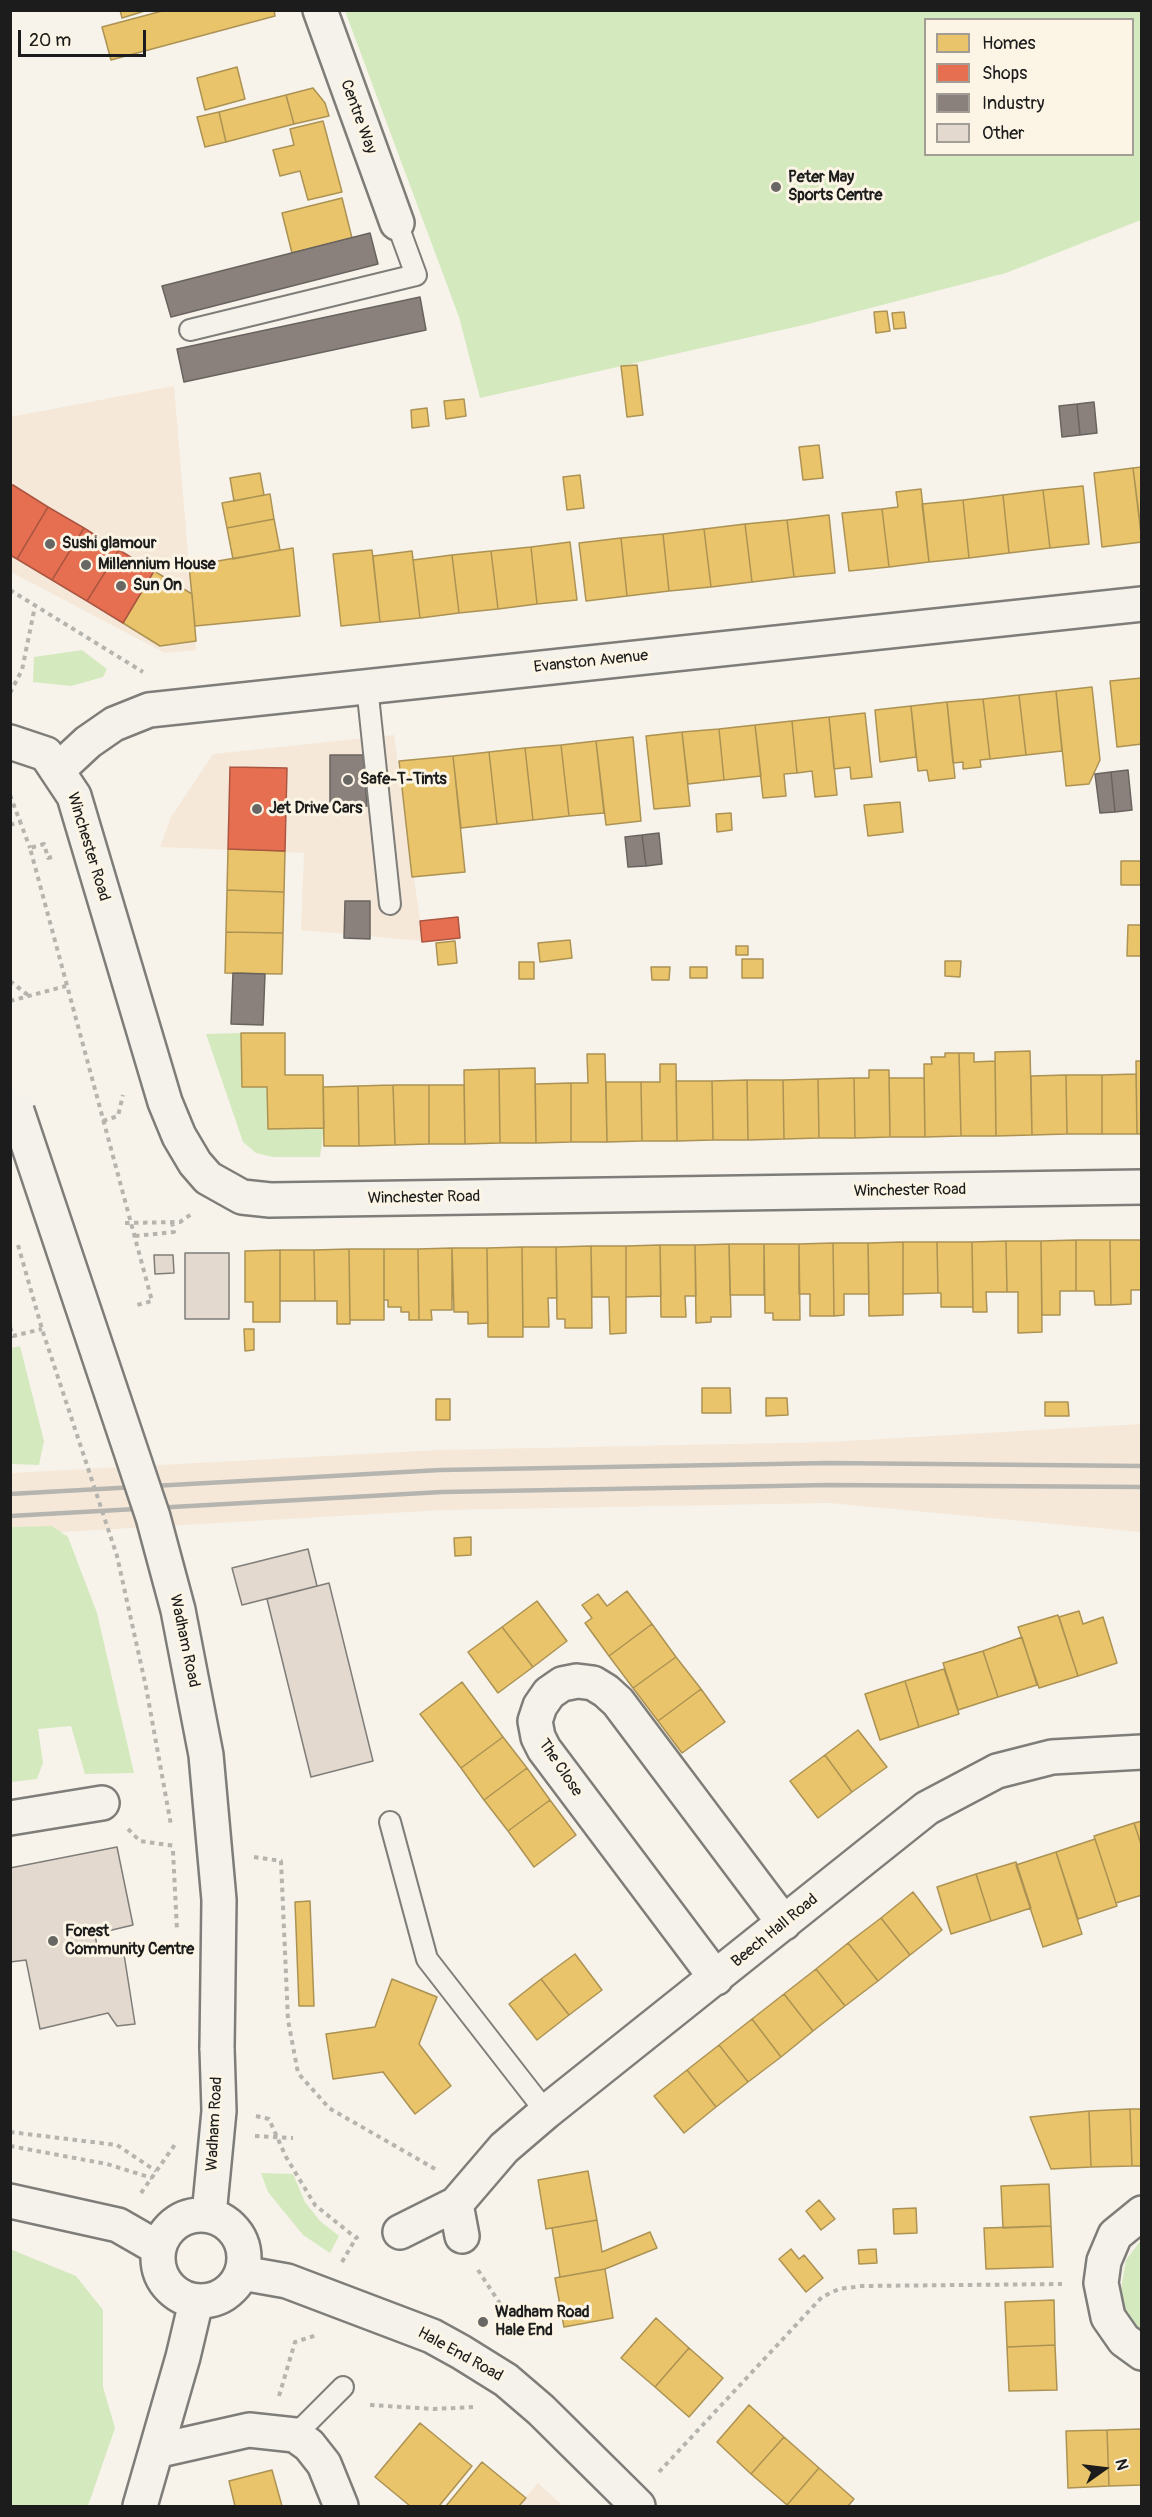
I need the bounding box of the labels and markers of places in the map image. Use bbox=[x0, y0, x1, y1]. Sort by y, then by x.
place label: Peter May Sports Centre bbox=[788, 168, 882, 206]
marker: Peter May Sports Centre bbox=[769, 180, 783, 194]
place label: Sushi glamour bbox=[62, 534, 156, 554]
marker: Sushi glamour bbox=[43, 537, 57, 551]
place label: Millennium House bbox=[98, 555, 216, 575]
marker: Millennium House bbox=[79, 558, 93, 572]
place label: Sun On bbox=[133, 576, 182, 596]
marker: Sun On bbox=[114, 579, 128, 593]
place label: Safe-T-Tints bbox=[360, 770, 447, 790]
marker: Safe-T-Tints bbox=[341, 773, 355, 787]
place label: Jet Drive Cars bbox=[269, 799, 362, 819]
marker: Jet Drive Cars bbox=[250, 802, 264, 816]
place label: Forest Community Centre bbox=[65, 1922, 194, 1960]
marker: Forest Community Centre bbox=[46, 1934, 60, 1948]
place label: Wadham Road Hale End bbox=[495, 2303, 590, 2341]
marker: Wadham Road Hale End bbox=[476, 2315, 490, 2329]

